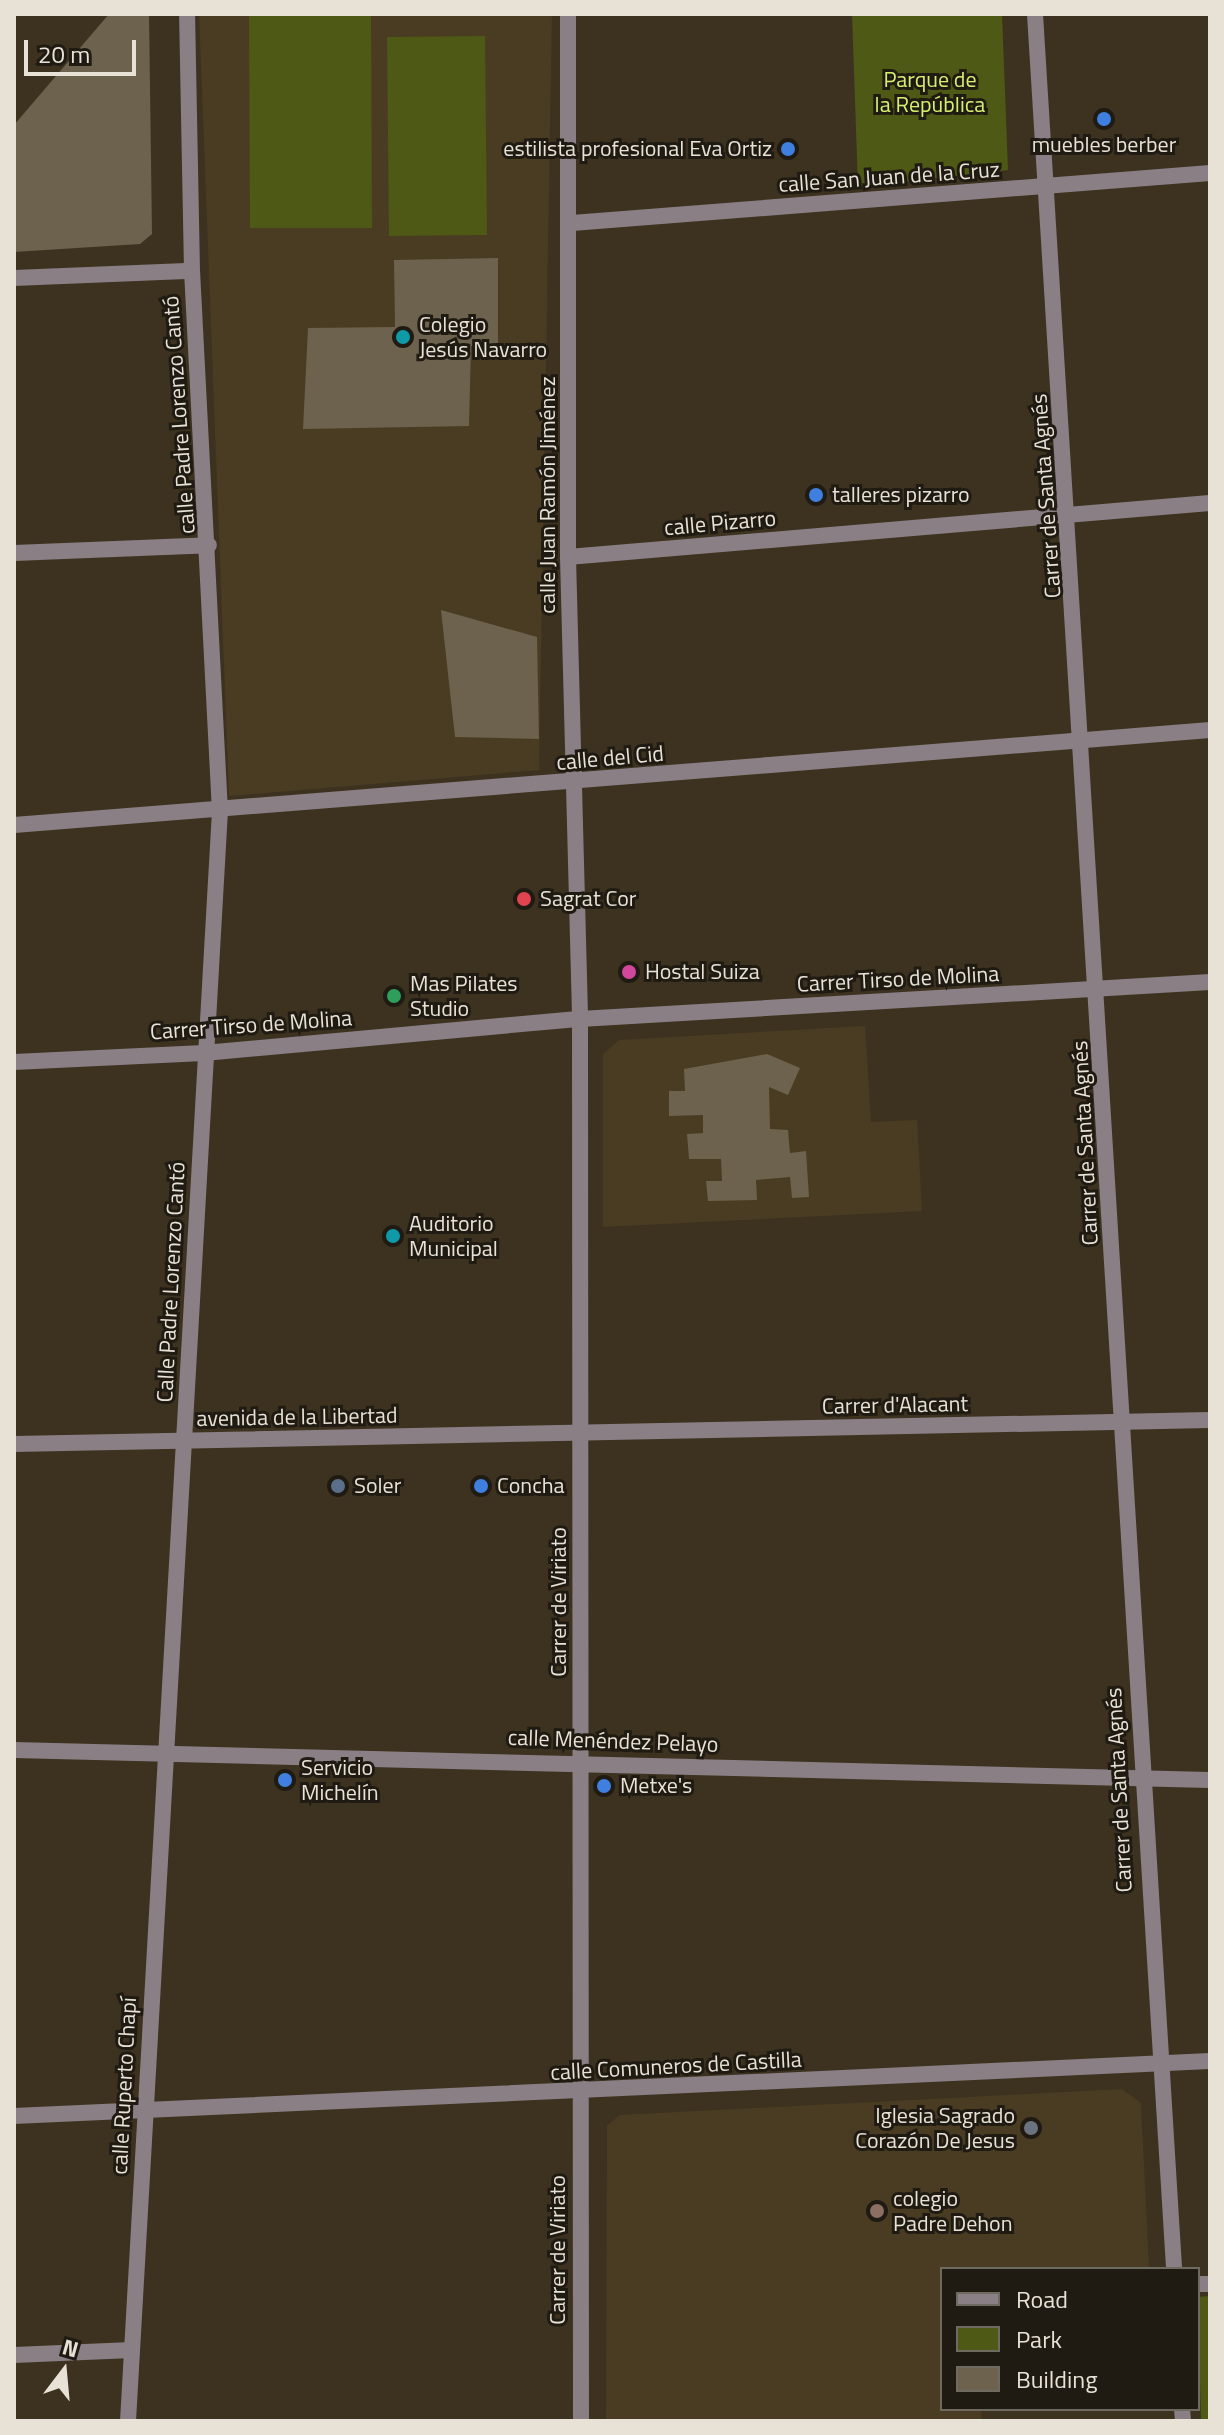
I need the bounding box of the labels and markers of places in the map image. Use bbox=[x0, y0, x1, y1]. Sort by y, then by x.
marker: muebles berber bbox=[1095, 110, 1113, 128]
place label: muebles berber bbox=[1032, 132, 1176, 158]
place label: estilista profesional Eva Ortiz bbox=[503, 136, 772, 162]
marker: estilista profesional Eva Ortiz bbox=[779, 140, 797, 158]
place label: Colegio Jesús Navarro bbox=[419, 311, 547, 362]
marker: Colegio Jesús Navarro bbox=[394, 328, 412, 346]
place label: talleres pizarro bbox=[832, 482, 970, 508]
marker: talleres pizarro bbox=[807, 486, 825, 504]
place label: Sagrat Cor bbox=[540, 886, 636, 912]
marker: Sagrat Cor bbox=[515, 890, 533, 908]
place label: Hostal Suiza bbox=[645, 959, 760, 985]
marker: Hostal Suiza bbox=[620, 963, 638, 981]
place label: Mas Pilates Studio bbox=[410, 970, 518, 1022]
marker: Mas Pilates Studio bbox=[385, 987, 403, 1005]
place label: Auditorio Municipal bbox=[409, 1210, 498, 1262]
marker: Auditorio Municipal bbox=[384, 1227, 402, 1245]
place label: Soler bbox=[354, 1473, 401, 1499]
place label: Concha bbox=[497, 1473, 565, 1499]
marker: Soler bbox=[329, 1477, 347, 1495]
marker: Concha bbox=[472, 1477, 490, 1495]
place label: Servicio Michelín bbox=[301, 1754, 379, 1806]
marker: Servicio Michelín bbox=[276, 1771, 294, 1789]
place label: Metxe's bbox=[620, 1773, 692, 1799]
marker: Metxe's bbox=[595, 1777, 613, 1795]
place label: Iglesia Sagrado Corazón De Jesus bbox=[855, 2102, 1015, 2154]
marker: Iglesia Sagrado Corazón De Jesus bbox=[1022, 2119, 1040, 2137]
place label: colegio Padre Dehon bbox=[893, 2185, 1012, 2236]
marker: colegio Padre Dehon bbox=[868, 2202, 886, 2220]

